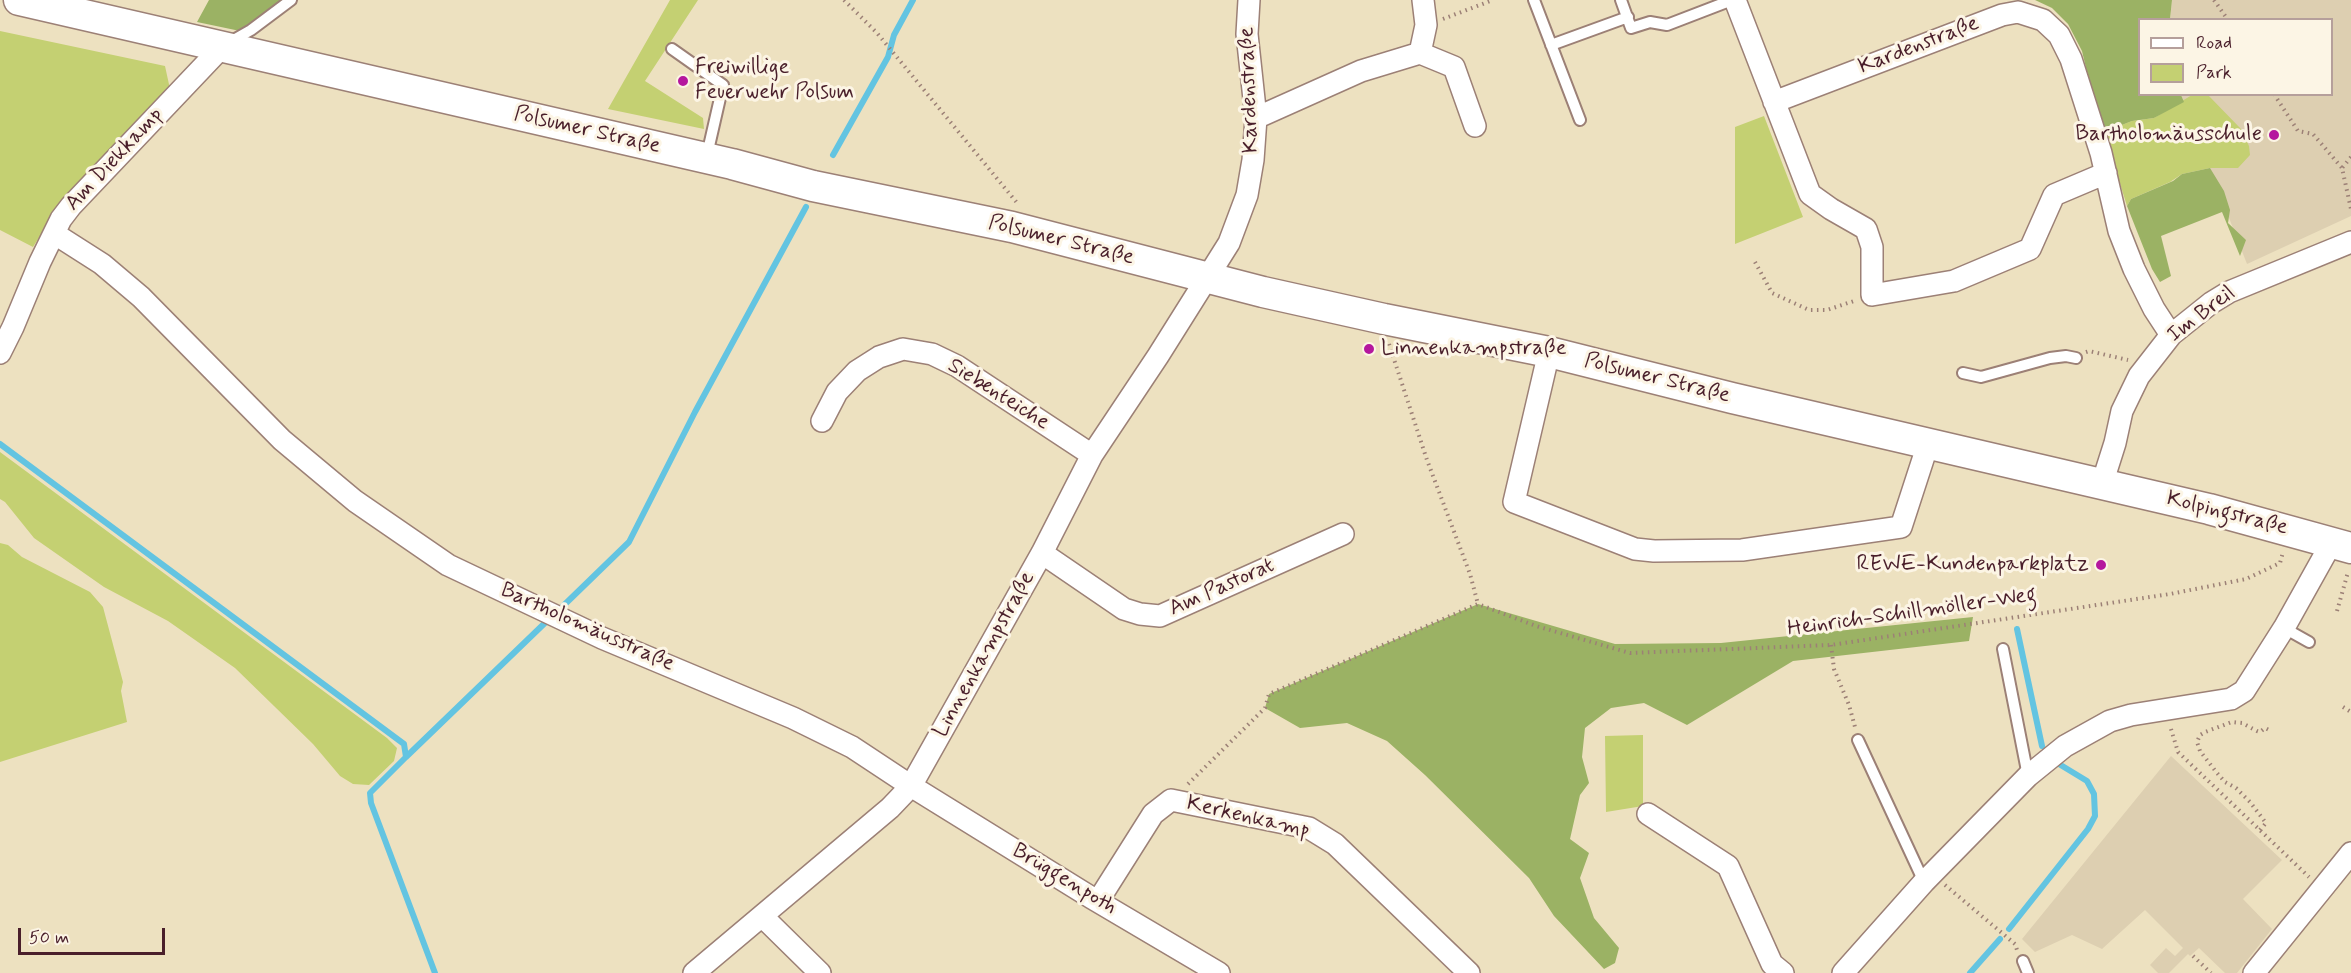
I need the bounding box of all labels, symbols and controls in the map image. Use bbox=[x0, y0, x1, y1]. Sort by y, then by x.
street label: Kardenstraße bbox=[1855, 11, 1983, 81]
legend bbox=[2138, 18, 2333, 96]
street label: Kardenstraße bbox=[1235, 26, 1265, 154]
text: Road bbox=[2196, 31, 2232, 55]
place label: Freiwillige Feuerwehr Polsum bbox=[695, 55, 854, 106]
text: Park bbox=[2196, 61, 2232, 85]
marker: Freiwillige Feuerwehr Polsum bbox=[676, 74, 690, 88]
street label: Polsumer Straße bbox=[511, 101, 663, 161]
street label: Am Diekkamp bbox=[60, 103, 170, 217]
place label: Bartholomäusschule bbox=[2075, 122, 2262, 148]
marker: Bartholomäusschule bbox=[2267, 128, 2281, 142]
street label: Polsumer Straße bbox=[985, 210, 1137, 272]
street label: Im Breil bbox=[2163, 281, 2241, 349]
place label: Linnenkampstraße bbox=[1381, 336, 1567, 362]
marker: Linnenkampstraße bbox=[1362, 342, 1376, 356]
street label: Polsumer Straße bbox=[1581, 348, 1733, 410]
street label: Siebenteiche bbox=[942, 353, 1054, 437]
street label: Kolpingstraße bbox=[2164, 486, 2290, 542]
place label: REWE-Kundenparkplatz bbox=[1857, 552, 2089, 578]
street label: Am Pastorat bbox=[1165, 553, 1279, 623]
marker: REWE-Kundenparkplatz bbox=[2094, 558, 2108, 572]
street label: Linnenkampstraße bbox=[928, 567, 1042, 743]
street label: Bartholomäusstraße bbox=[496, 578, 678, 678]
street label: Heinrich-Schillmöller-Weg bbox=[1786, 582, 2038, 644]
street label: Kerkenkamp bbox=[1184, 791, 1312, 845]
street label: Brüggenpoth bbox=[1007, 838, 1121, 922]
scale bar bbox=[21, 916, 168, 954]
text: 50 m bbox=[29, 926, 69, 950]

